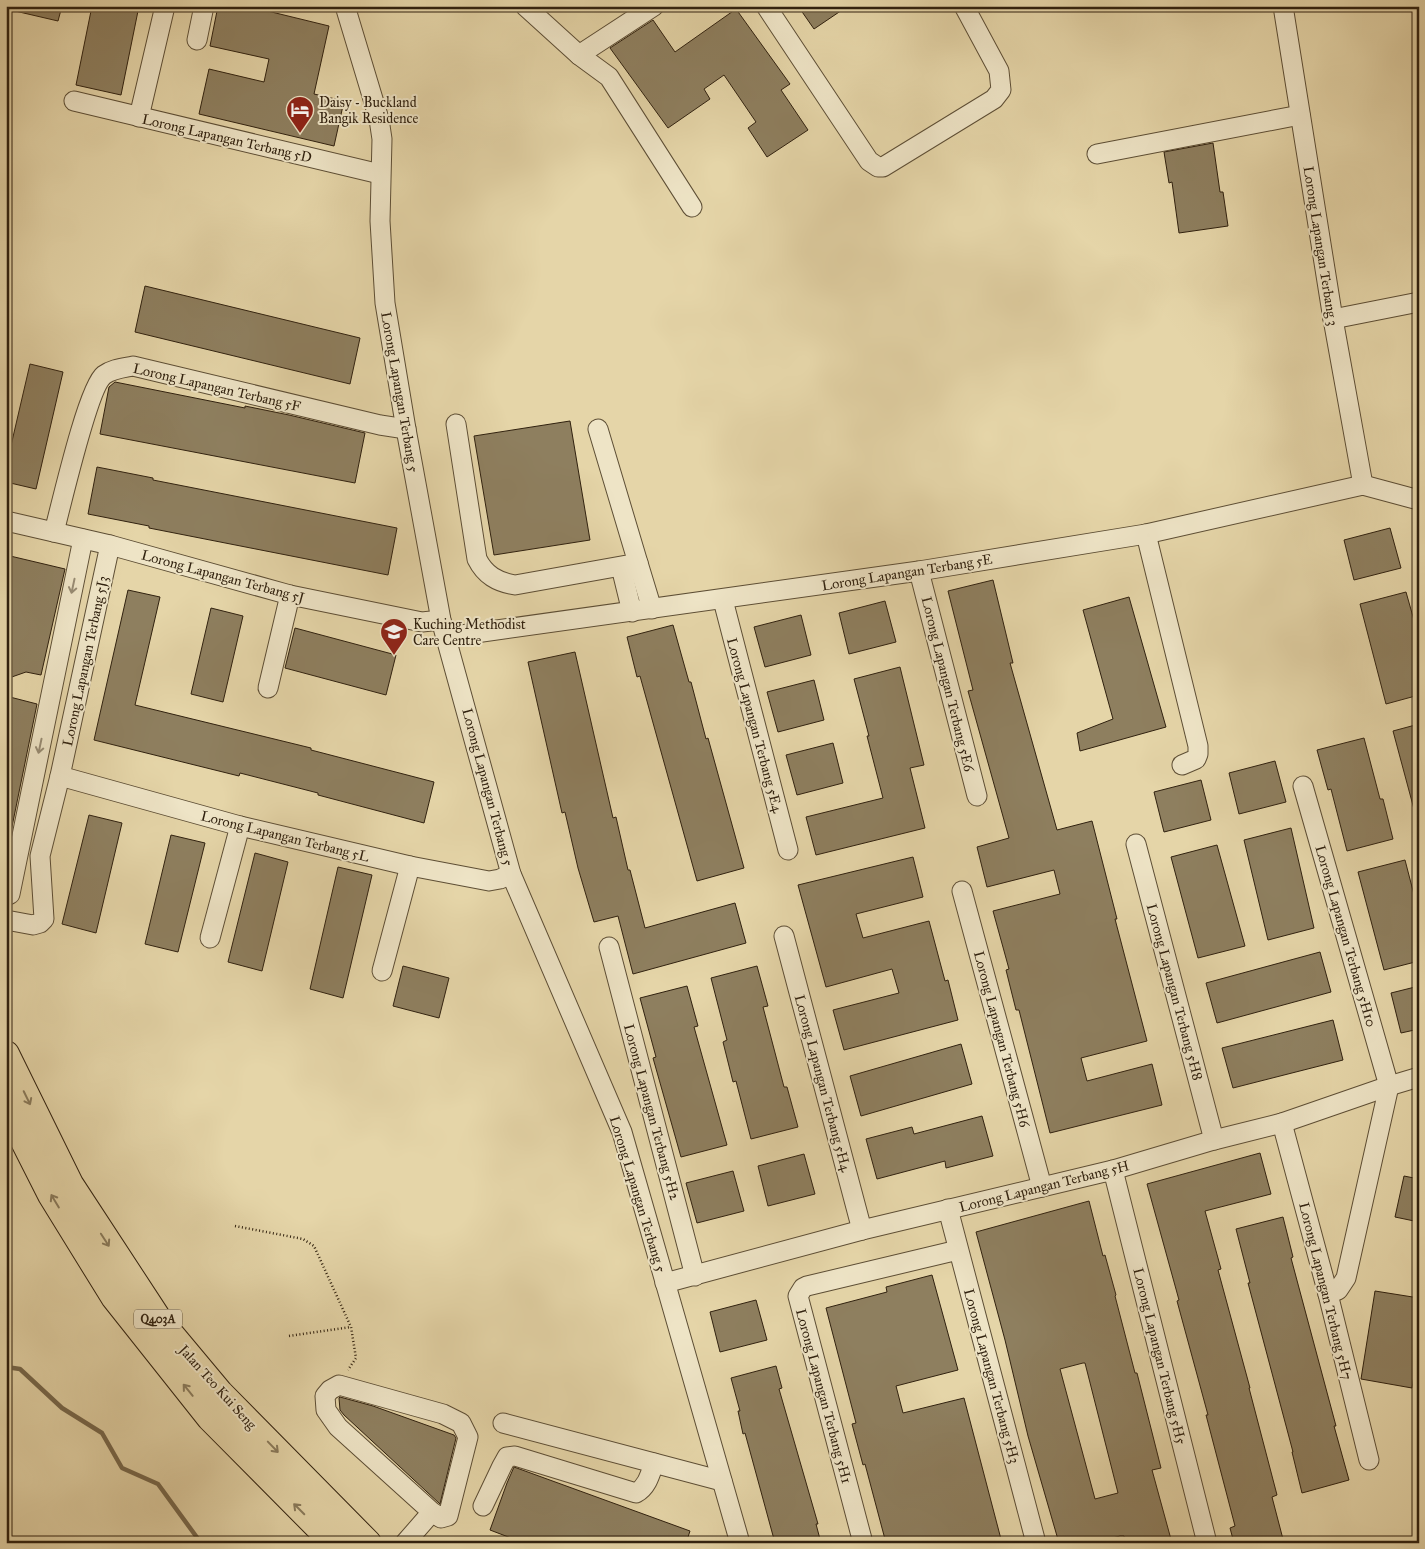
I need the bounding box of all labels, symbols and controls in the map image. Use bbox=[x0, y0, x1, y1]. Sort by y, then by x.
place label: Daisy - Buckland Bangik Residence bbox=[319, 94, 418, 127]
hotel icon: Daisy - Buckland Bangik Residence bbox=[285, 95, 315, 134]
street label: Lorong Lapangan Terbang 5D bbox=[140, 111, 313, 166]
street label: Lorong Lapangan Terbang 3 bbox=[1299, 165, 1342, 327]
street label: Lorong Lapangan Terbang 5 bbox=[377, 311, 422, 474]
street label: Lorong Lapangan Terbang 5F bbox=[131, 360, 302, 415]
street label: Lorong Lapangan Terbang 5J bbox=[139, 547, 307, 608]
street label: Lorong Lapangan Terbang 5E bbox=[821, 551, 994, 594]
street label: Lorong Lapangan Terbang 5J3 bbox=[59, 574, 113, 748]
one-way arrow bbox=[68, 578, 77, 594]
street label: Lorong Lapangan Terbang 5E6 bbox=[918, 595, 978, 774]
place label: Kuching Methodist Care Centre bbox=[413, 616, 526, 649]
school or university icon: Kuching Methodist Care Centre bbox=[379, 617, 409, 656]
street label: Lorong Lapangan Terbang 5E4 bbox=[723, 636, 786, 816]
street label: Lorong Lapangan Terbang 5 bbox=[458, 706, 517, 868]
one-way arrow bbox=[35, 737, 45, 753]
street label: Lorong Lapangan Terbang 5L bbox=[199, 807, 371, 866]
street label: Lorong Lapangan Terbang 5H10 bbox=[1311, 843, 1380, 1029]
street label: Lorong Lapangan Terbang 5H8 bbox=[1143, 902, 1206, 1082]
street label: Lorong Lapangan Terbang 5H6 bbox=[970, 949, 1033, 1130]
street label: Lorong Lapangan Terbang 5H4 bbox=[791, 993, 855, 1175]
street label: Lorong Lapangan Terbang 5H2 bbox=[620, 1022, 684, 1202]
one-way arrow bbox=[23, 1090, 33, 1105]
street label: Lorong Lapangan Terbang 5 bbox=[606, 1114, 670, 1274]
street label: Lorong Lapangan Terbang 5H bbox=[957, 1157, 1131, 1216]
one-way arrow bbox=[49, 1194, 59, 1208]
street label: Lorong Lapangan Terbang 5H7 bbox=[1295, 1201, 1356, 1382]
one-way arrow bbox=[101, 1232, 111, 1246]
street label: Lorong Lapangan Terbang 5H5 bbox=[1129, 1266, 1190, 1447]
street label: Lorong Lapangan Terbang 5H3 bbox=[960, 1287, 1023, 1465]
street label: Lorong Lapangan Terbang 5H1 bbox=[792, 1307, 855, 1486]
road number: Q403A bbox=[134, 1310, 182, 1328]
street label: Jalan Teo Kui Seng bbox=[173, 1340, 260, 1434]
one-way arrow bbox=[183, 1384, 194, 1397]
one-way arrow bbox=[267, 1441, 279, 1453]
one-way arrow bbox=[294, 1503, 306, 1515]

